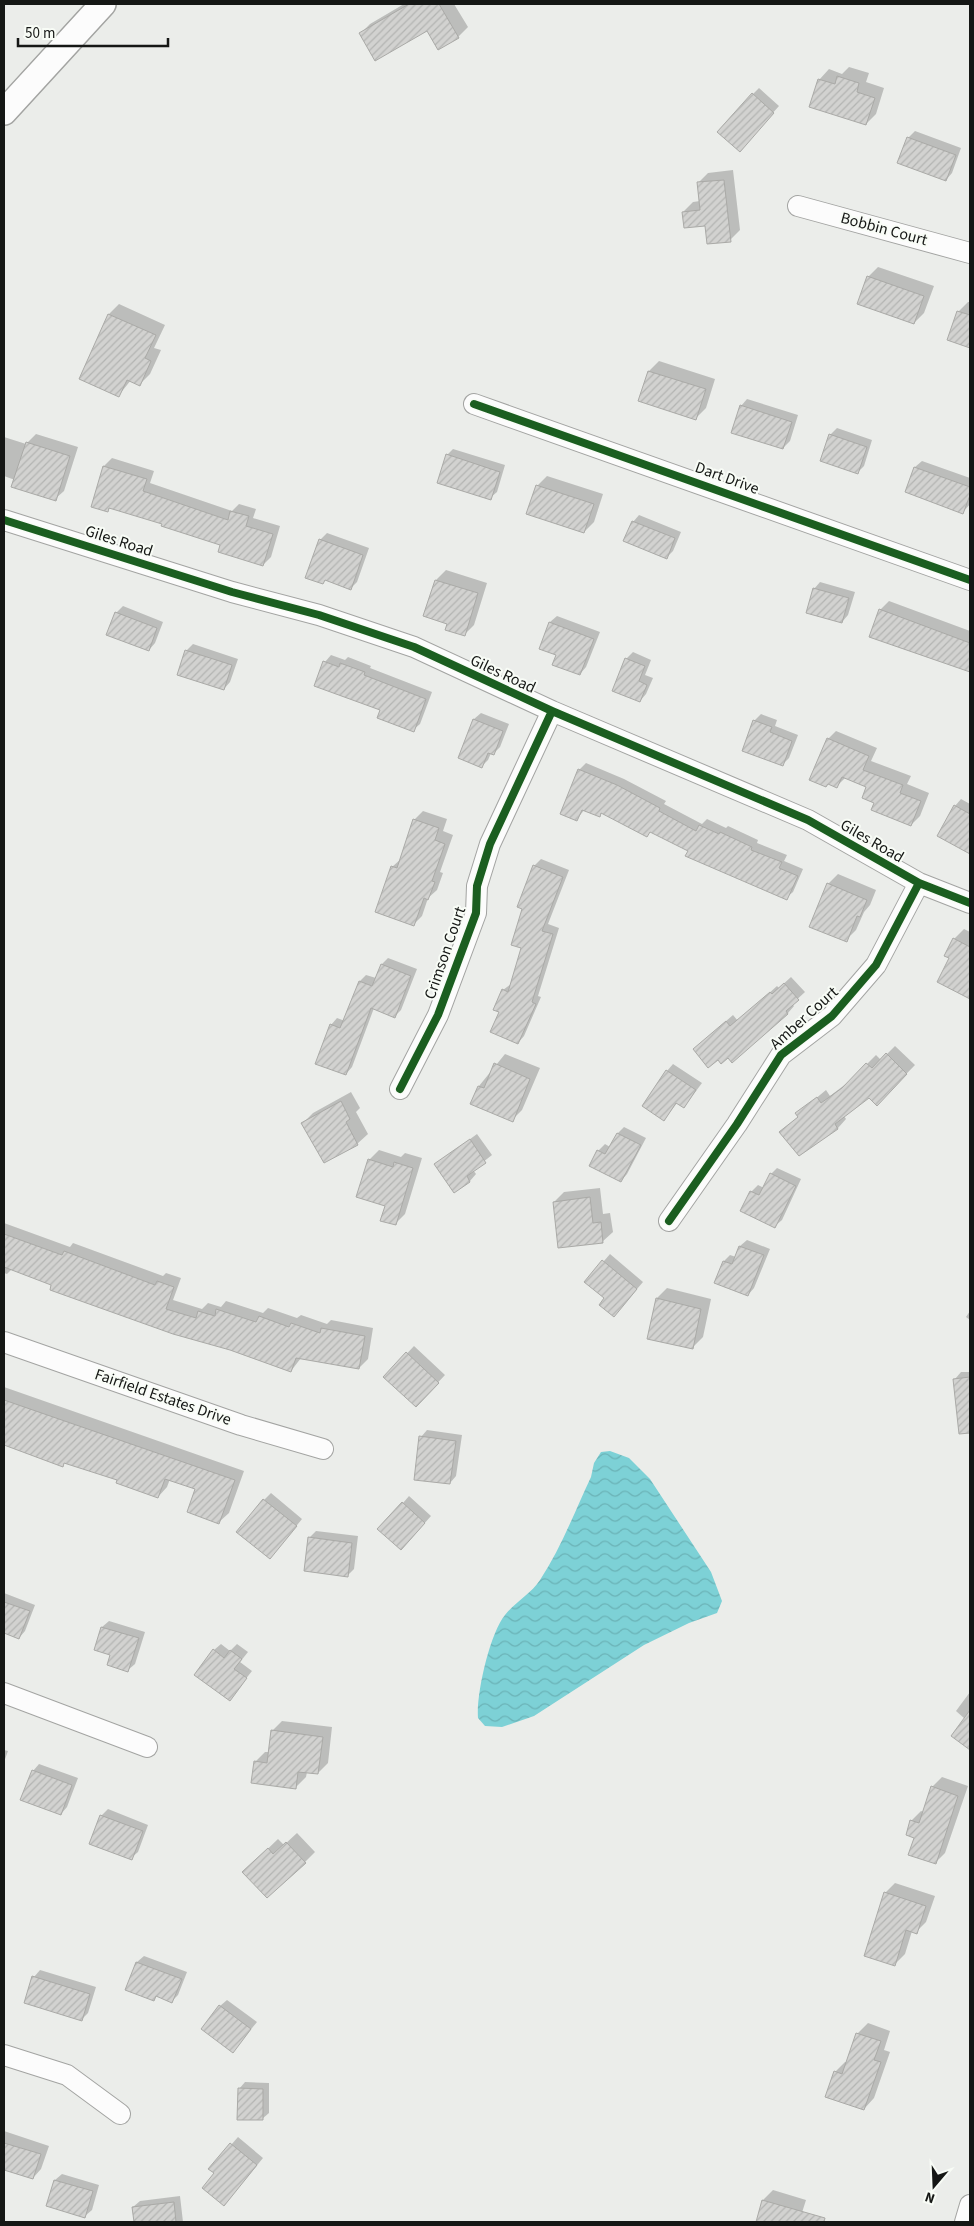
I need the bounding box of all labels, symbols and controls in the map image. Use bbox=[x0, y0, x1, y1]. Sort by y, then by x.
scale bar bbox=[18, 15, 168, 47]
text: 50 m bbox=[25, 23, 55, 44]
street label: Bobbin Court bbox=[838, 207, 930, 251]
street label: Dart Drive bbox=[692, 456, 762, 500]
street label: Giles Road bbox=[82, 520, 156, 562]
street label: Giles Road bbox=[467, 649, 539, 699]
street label: Giles Road bbox=[836, 814, 908, 868]
street label: Crimson Court bbox=[419, 903, 471, 1002]
street label: Amber Court bbox=[765, 981, 843, 1055]
street label: Fairfield Estates Drive bbox=[92, 1363, 234, 1431]
north arrow bbox=[909, 2161, 959, 2211]
text: N bbox=[922, 2186, 938, 2208]

